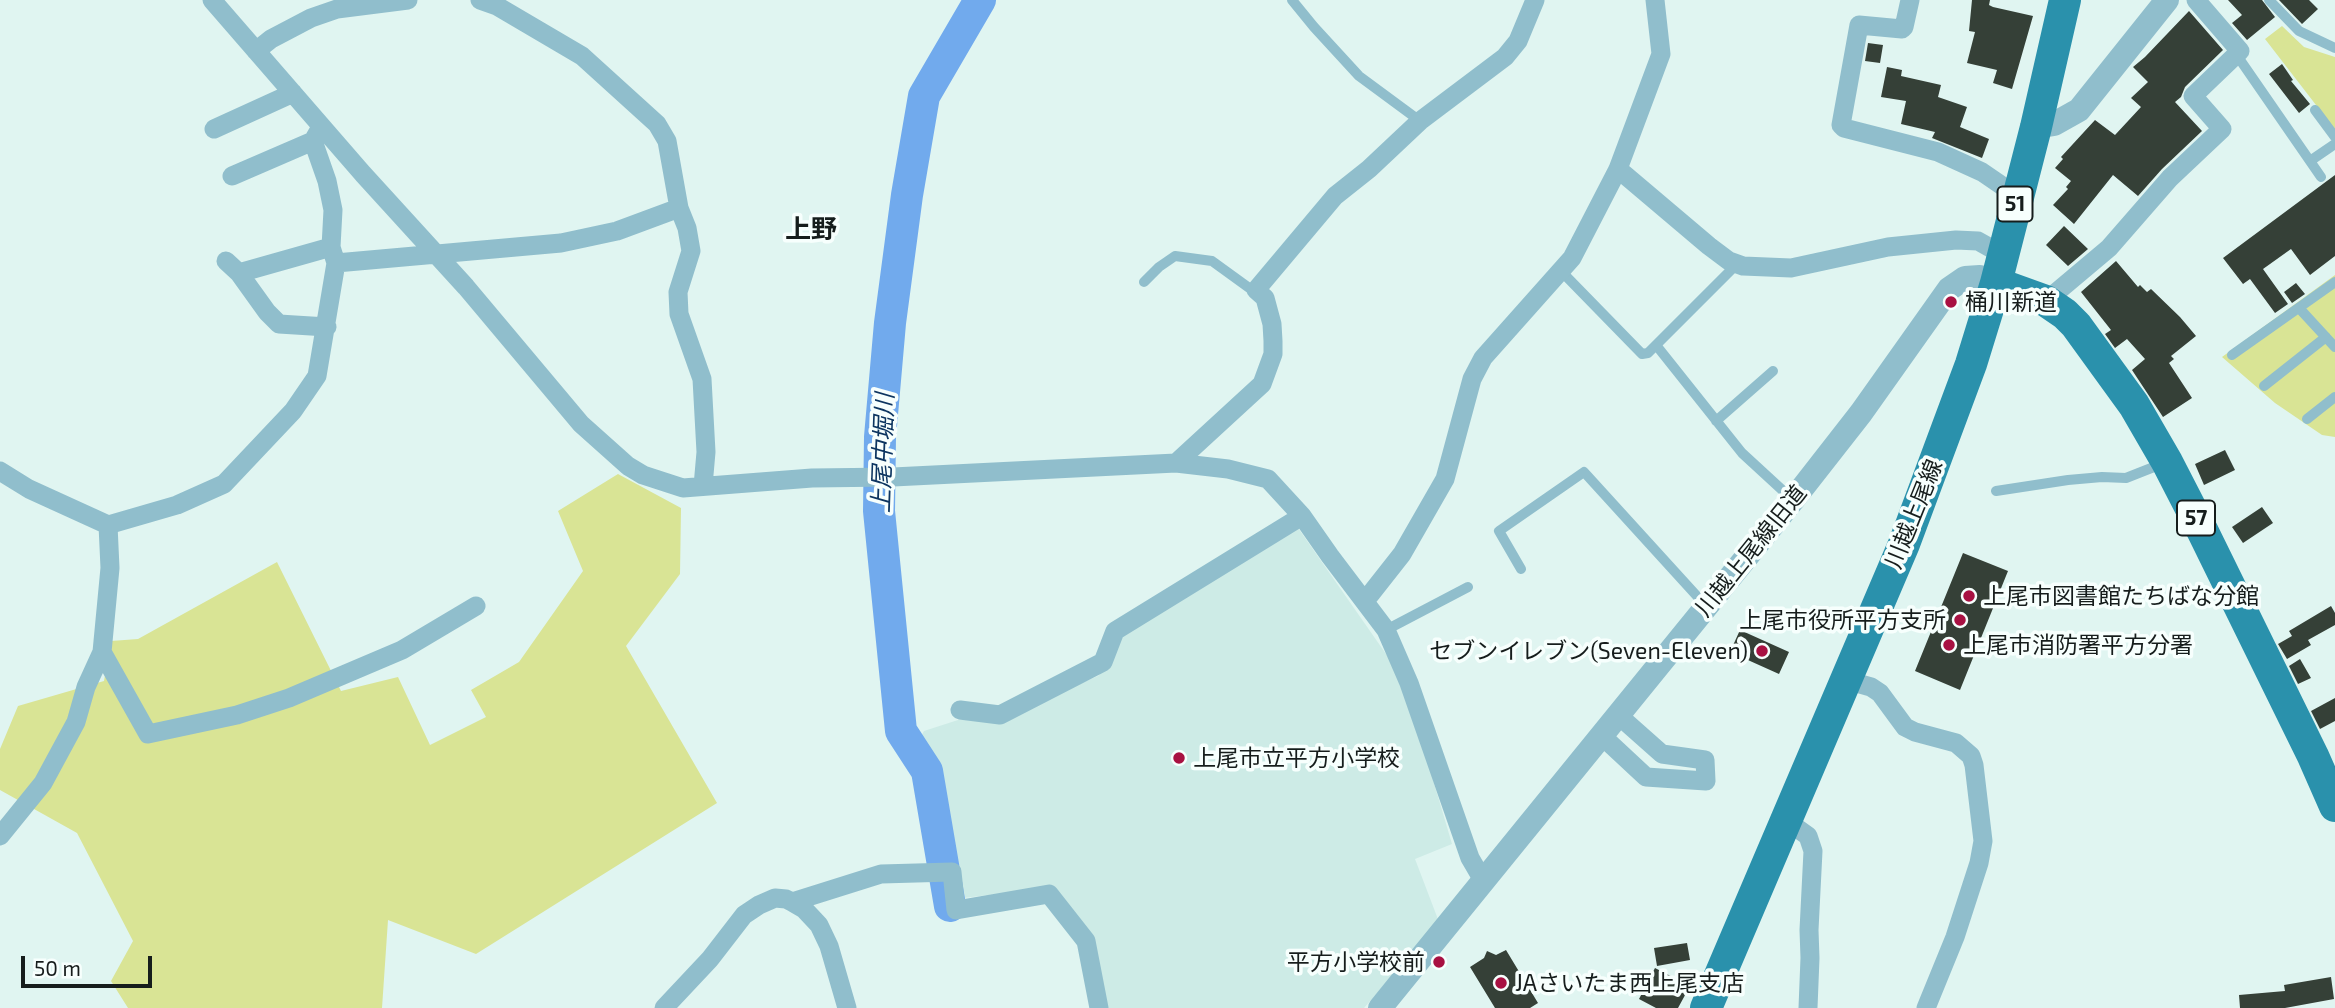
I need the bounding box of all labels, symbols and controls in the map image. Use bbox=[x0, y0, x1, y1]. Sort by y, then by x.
road number: 51 bbox=[1997, 186, 2032, 222]
district label: 上野 bbox=[785, 213, 837, 245]
place label: 桶川新道 bbox=[1965, 288, 2057, 316]
marker: 桶川新道 bbox=[1943, 294, 1959, 310]
water label: 上尾中堀川 bbox=[867, 393, 899, 513]
street label: 川越上尾線 bbox=[1880, 456, 1948, 572]
street label: 川越上尾線旧道 bbox=[1690, 480, 1812, 622]
road number: 57 bbox=[2177, 500, 2215, 536]
place label: 上尾市図書館たちばな分館 bbox=[1983, 582, 2259, 610]
marker: 上尾市図書館たちばな分館 bbox=[1961, 588, 1977, 604]
place label: 上尾市役所平方支所 bbox=[1739, 606, 1946, 634]
marker: 上尾市役所平方支所 bbox=[1952, 612, 1968, 628]
place label: 上尾市消防署平方分署 bbox=[1963, 631, 2193, 659]
place label: セブンイレブン(Seven-Eleven) bbox=[1429, 637, 1748, 665]
marker: 上尾市消防署平方分署 bbox=[1941, 637, 1957, 653]
marker: セブンイレブン(Seven-Eleven) bbox=[1754, 643, 1770, 659]
place label: 上尾市立平方小学校 bbox=[1193, 744, 1400, 772]
marker: 上尾市立平方小学校 bbox=[1171, 750, 1187, 766]
scale bar bbox=[24, 942, 156, 986]
place label: 平方小学校前 bbox=[1287, 948, 1425, 976]
marker: 平方小学校前 bbox=[1431, 954, 1447, 970]
text: 50 m bbox=[34, 955, 81, 980]
place label: JAさいたま西上尾支店 bbox=[1515, 969, 1744, 997]
marker: JAさいたま西上尾支店 bbox=[1493, 975, 1509, 991]

